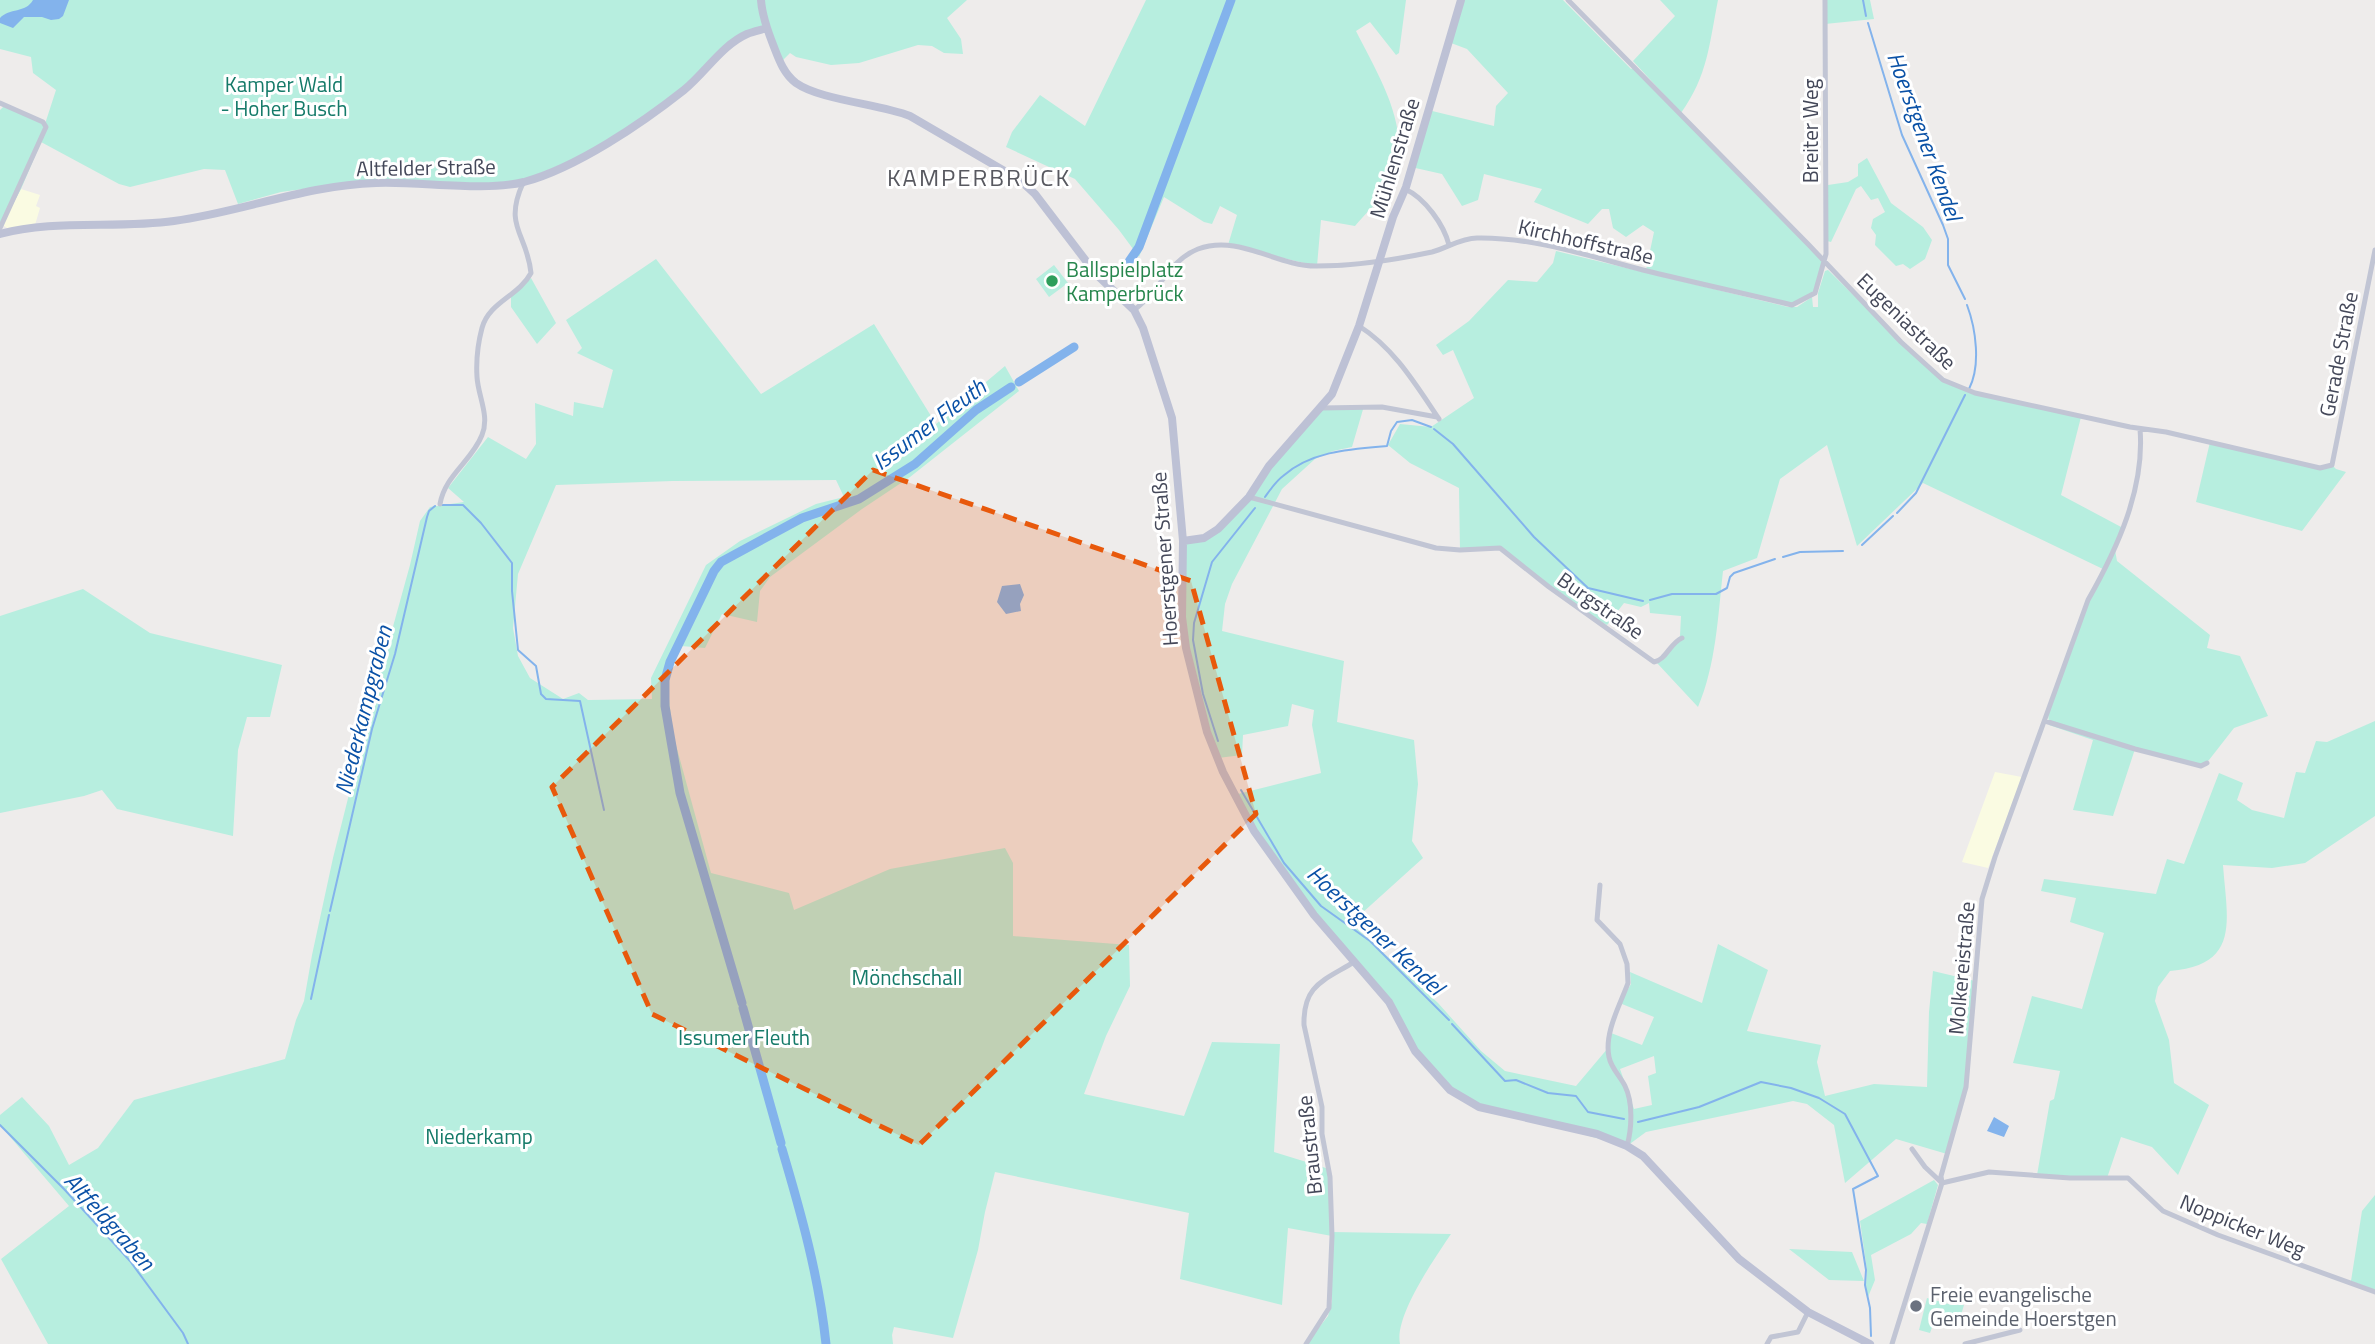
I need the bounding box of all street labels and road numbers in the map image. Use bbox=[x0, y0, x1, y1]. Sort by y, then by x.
street label: Breiter Weg bbox=[1794, 78, 1826, 183]
street label: Mühlenstraße bbox=[1361, 94, 1427, 222]
street label: Altfelder Straße bbox=[356, 150, 496, 184]
street label: Kirchhoffstraße bbox=[1515, 210, 1657, 272]
street label: Eugeniastraße bbox=[1850, 265, 1964, 377]
street label: Gerade Straße bbox=[2310, 289, 2366, 419]
street label: Hoerstgener Straße bbox=[1142, 471, 1186, 647]
street label: Burgstraße bbox=[1551, 563, 1651, 647]
street label: Molkereistraße bbox=[1939, 900, 1983, 1036]
street label: Braustraße bbox=[1288, 1094, 1330, 1196]
street label: Noppicker Weg bbox=[2175, 1185, 2311, 1265]

